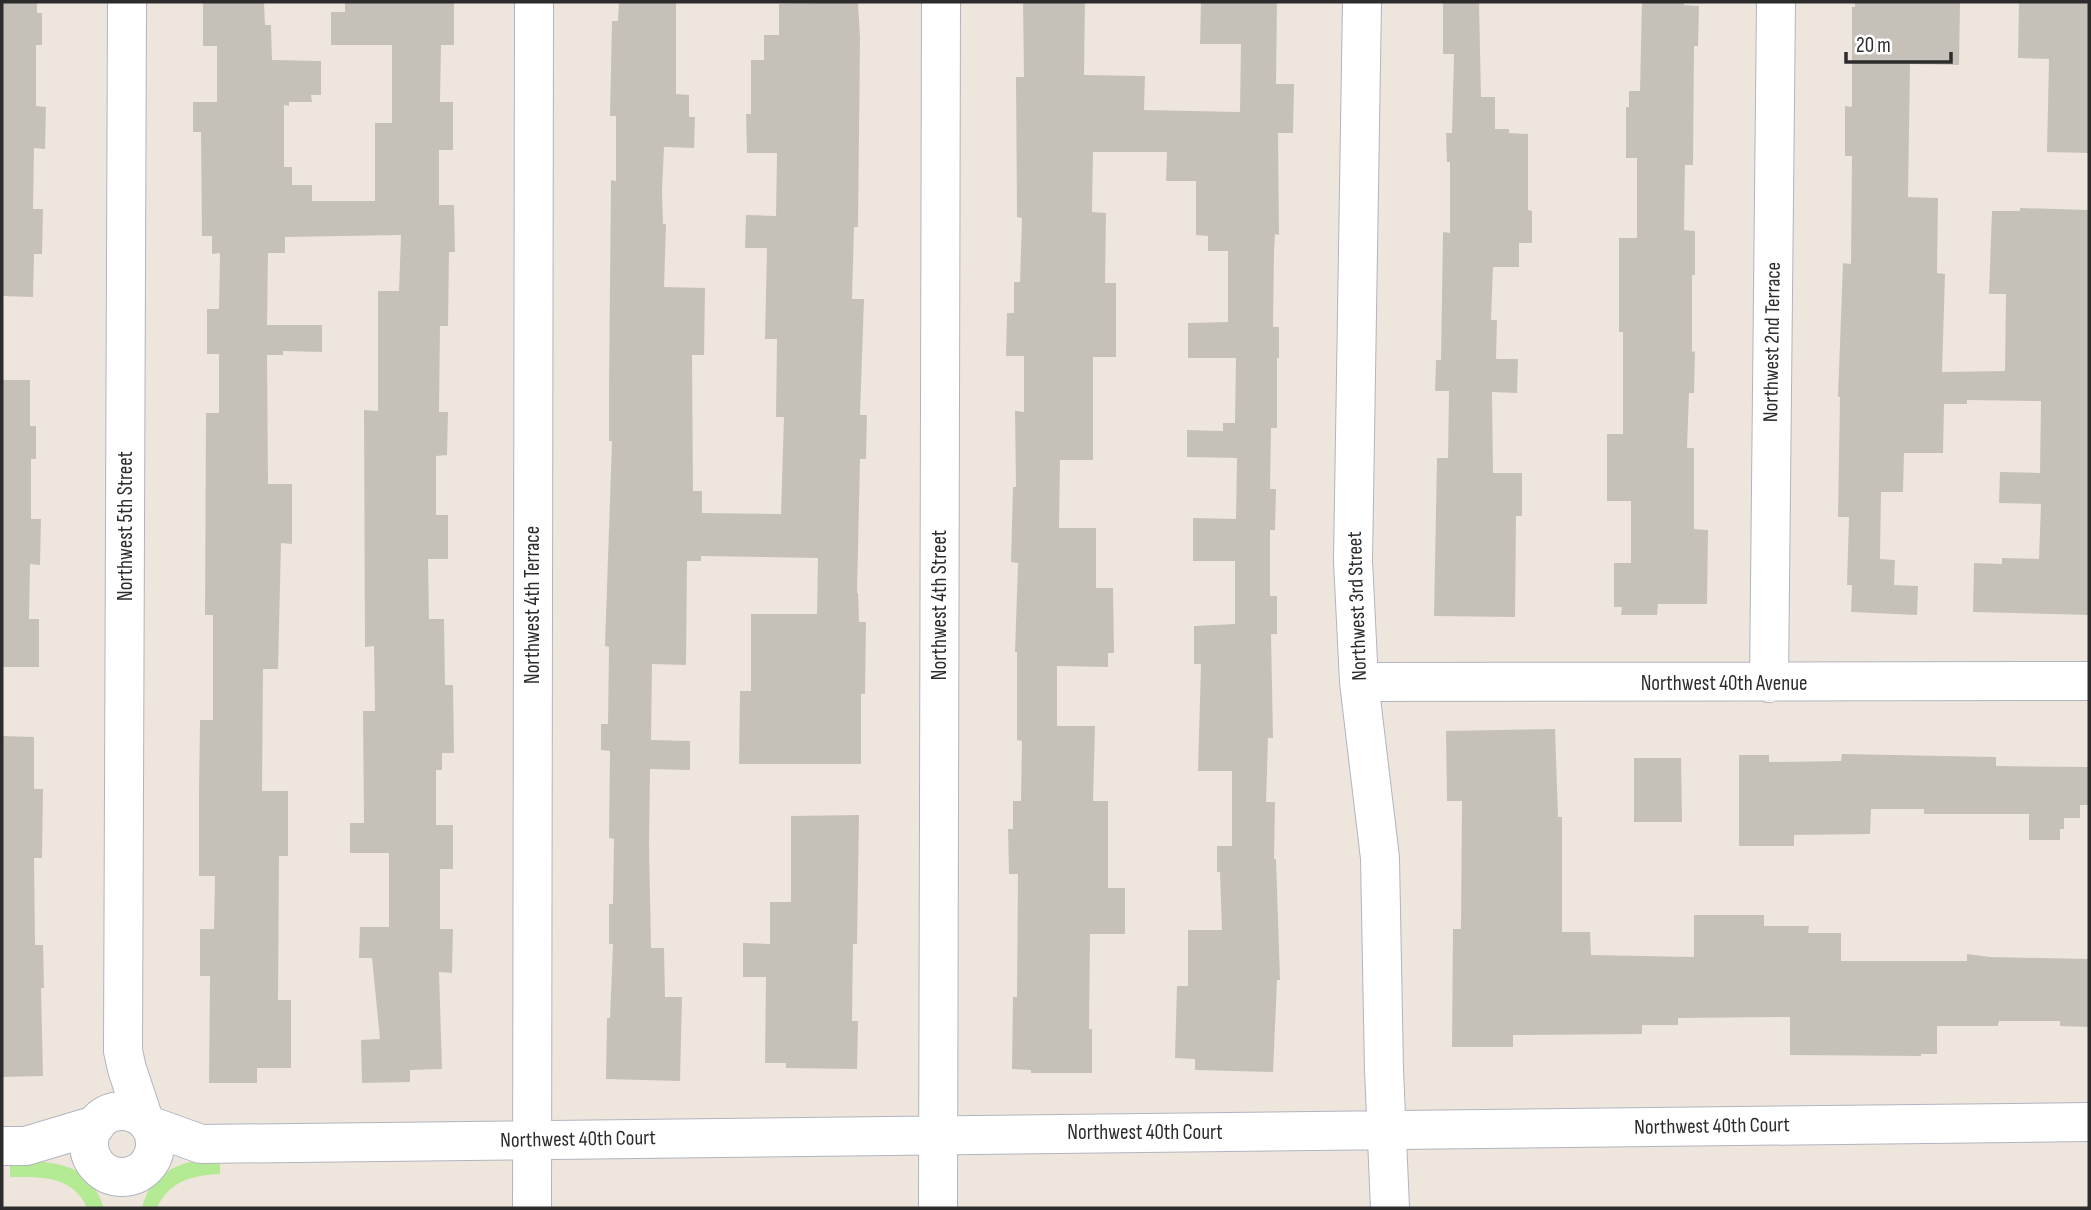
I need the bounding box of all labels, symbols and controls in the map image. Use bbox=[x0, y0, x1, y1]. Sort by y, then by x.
scale bar bbox=[1846, 21, 1951, 65]
text: 20 m bbox=[1856, 33, 1891, 58]
street label: Northwest 2nd Terrace bbox=[1758, 262, 1786, 422]
street label: Northwest 5th Street bbox=[113, 451, 138, 601]
street label: Northwest 4th Terrace bbox=[520, 526, 545, 684]
street label: Northwest 4th Street bbox=[927, 530, 952, 680]
street label: Northwest 3rd Street bbox=[1342, 531, 1372, 681]
street label: Northwest 40th Avenue bbox=[1641, 671, 1807, 696]
street label: Northwest 40th Court bbox=[1634, 1112, 1790, 1140]
street label: Northwest 40th Court bbox=[1067, 1120, 1223, 1145]
street label: Northwest 40th Court bbox=[500, 1125, 656, 1153]

